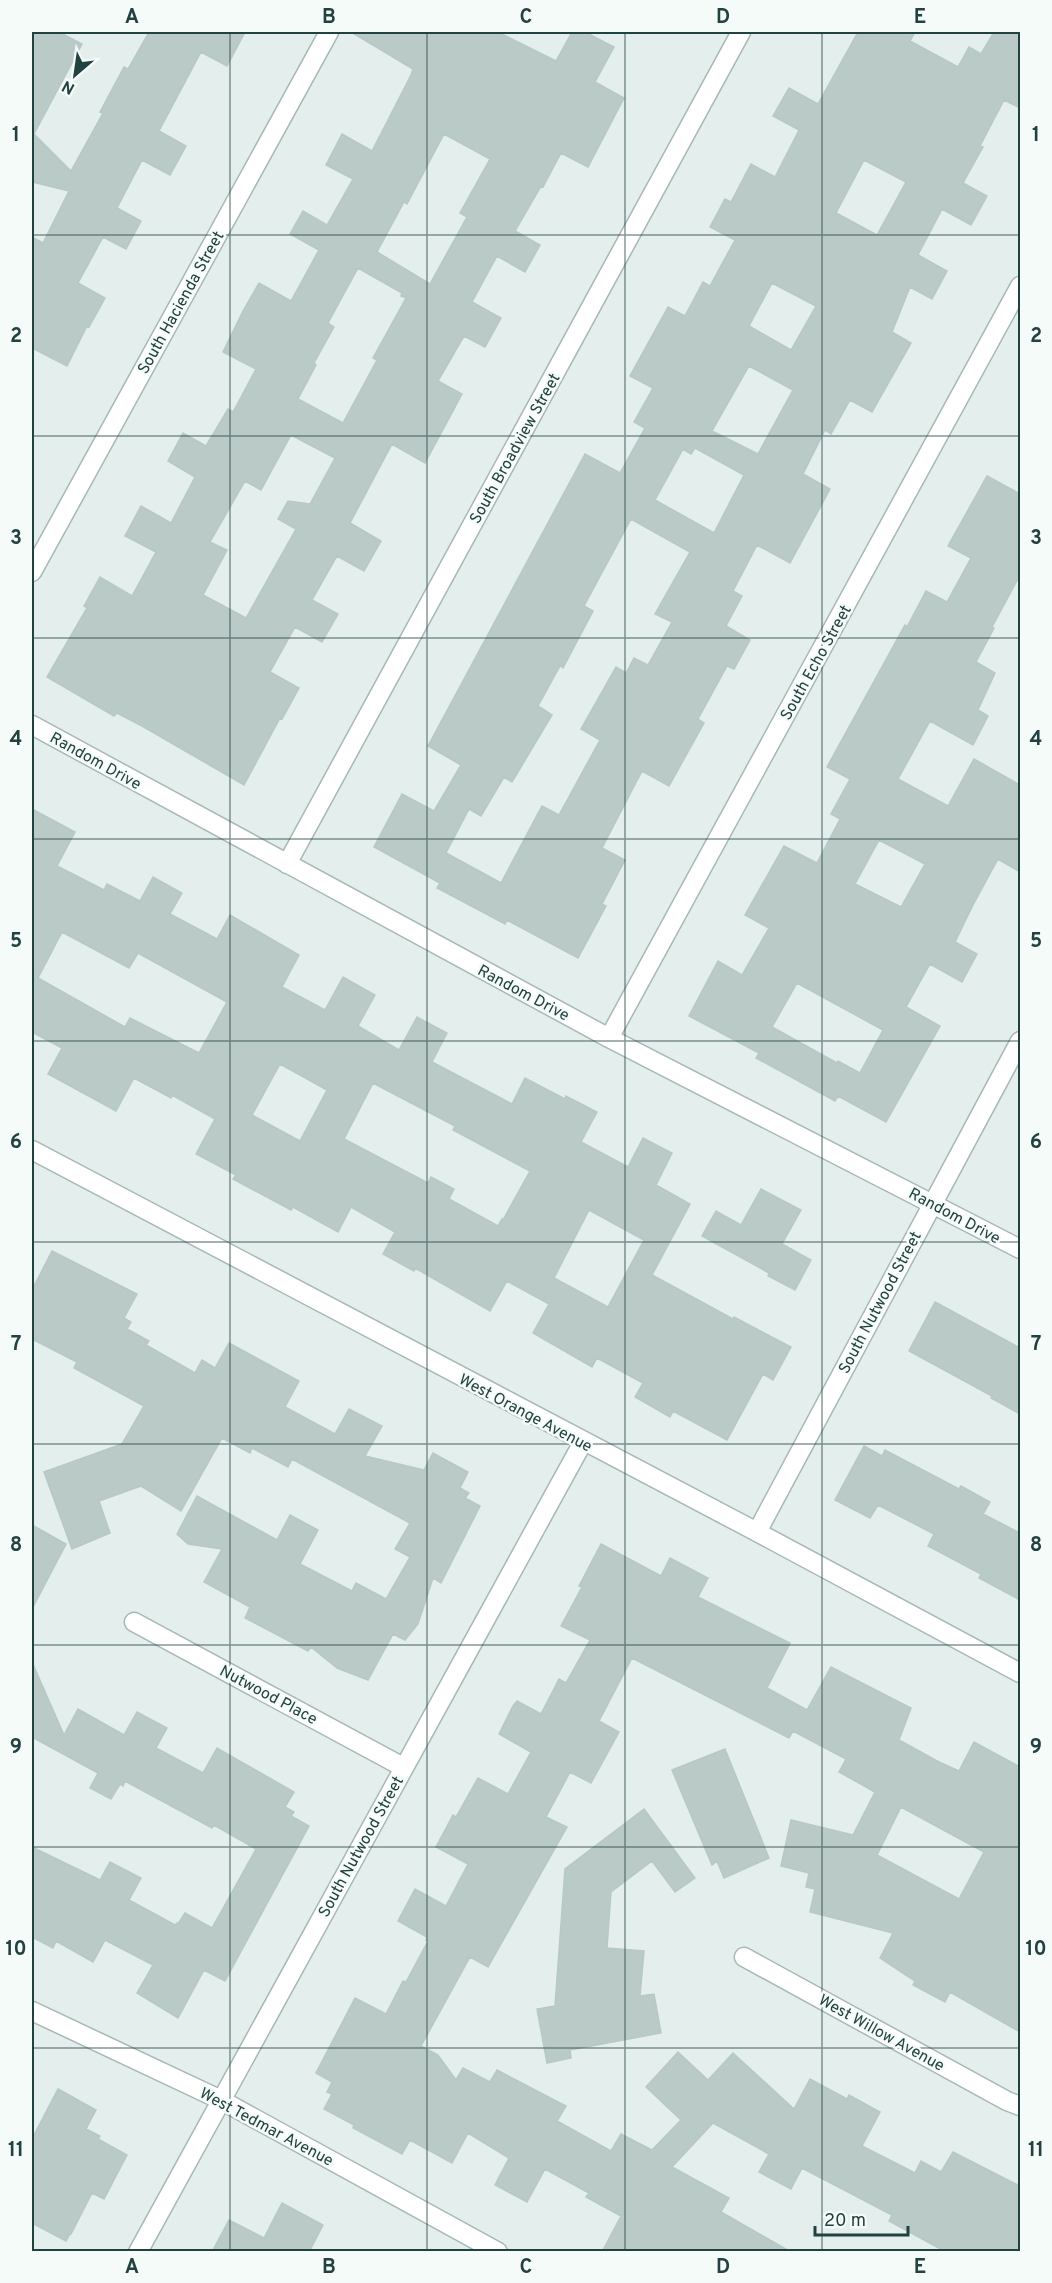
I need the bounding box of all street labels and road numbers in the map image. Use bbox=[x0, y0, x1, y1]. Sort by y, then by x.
street label: South Hacienda Street bbox=[134, 228, 229, 378]
street label: South Broadview Street bbox=[466, 370, 565, 528]
street label: South Echo Street bbox=[777, 602, 857, 724]
street label: Random Drive bbox=[46, 728, 144, 795]
street label: Random Drive bbox=[474, 961, 573, 1026]
street label: Random Drive bbox=[905, 1184, 1004, 1249]
street label: South Nutwood Street bbox=[835, 1228, 927, 1378]
street label: West Orange Avenue bbox=[455, 1370, 595, 1457]
street label: Nutwood Place bbox=[216, 1662, 321, 1730]
street label: South Nutwood Street bbox=[315, 1773, 409, 1921]
street label: West Willow Avenue bbox=[814, 1991, 948, 2077]
street label: West Tedmar Avenue bbox=[196, 2084, 337, 2172]

